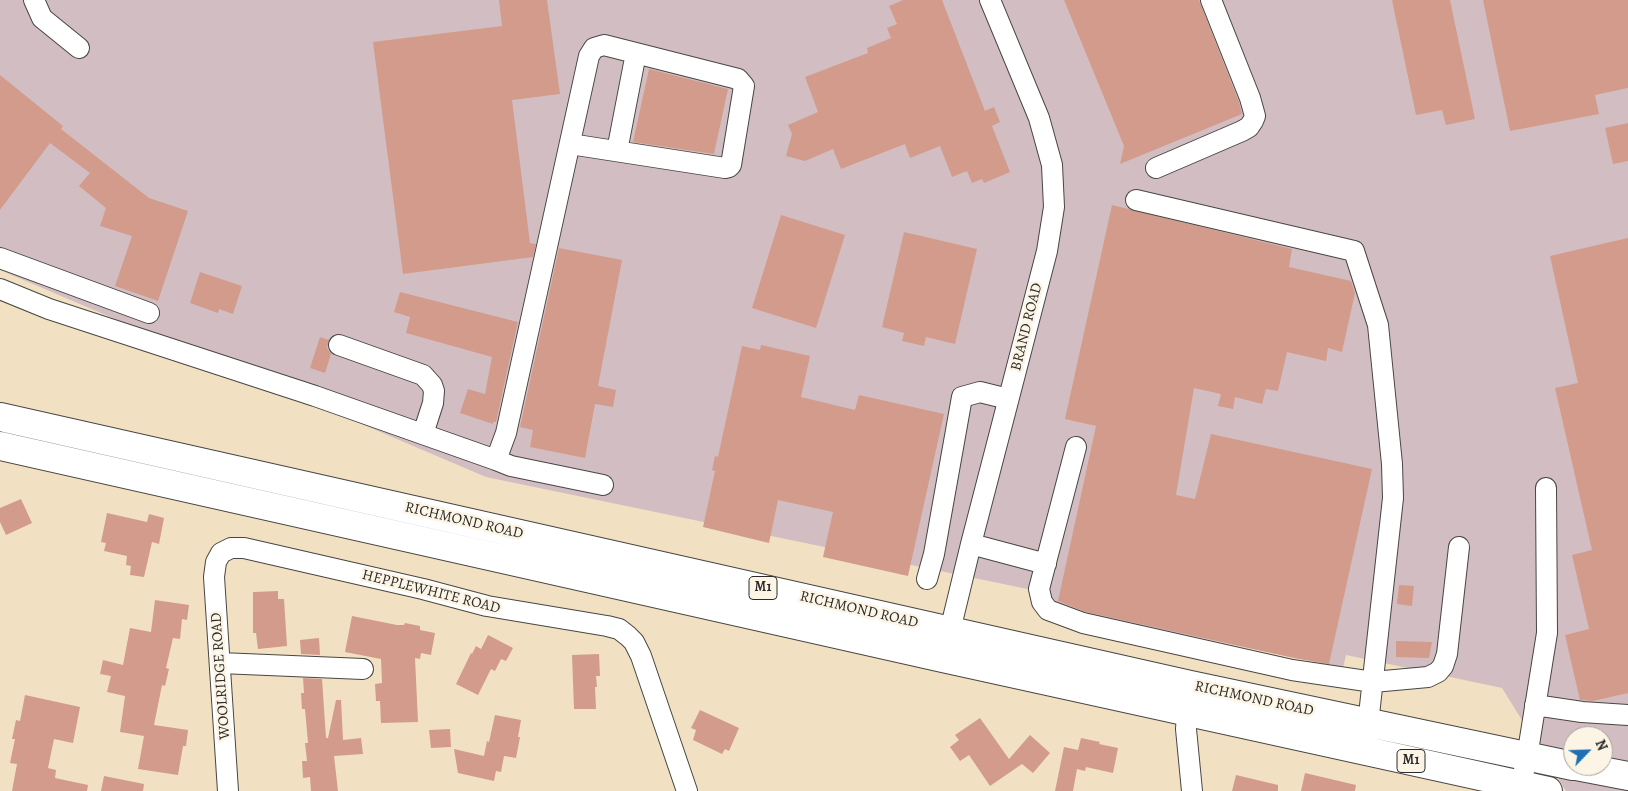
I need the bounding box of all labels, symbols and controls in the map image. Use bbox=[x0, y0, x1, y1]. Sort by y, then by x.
street label: BRAND ROAD bbox=[1007, 281, 1047, 373]
street label: RICHMOND ROAD bbox=[403, 499, 525, 543]
street label: HEPPLEWHITE ROAD bbox=[360, 566, 502, 618]
road number: M1 bbox=[749, 576, 777, 600]
street label: RICHMOND ROAD bbox=[798, 588, 920, 632]
street label: WOOLRIDGE ROAD bbox=[208, 612, 234, 740]
street label: RICHMOND ROAD bbox=[1193, 678, 1315, 720]
north arrow bbox=[1563, 726, 1613, 776]
text: N bbox=[1590, 737, 1612, 754]
road number: M1 bbox=[1397, 749, 1425, 772]

